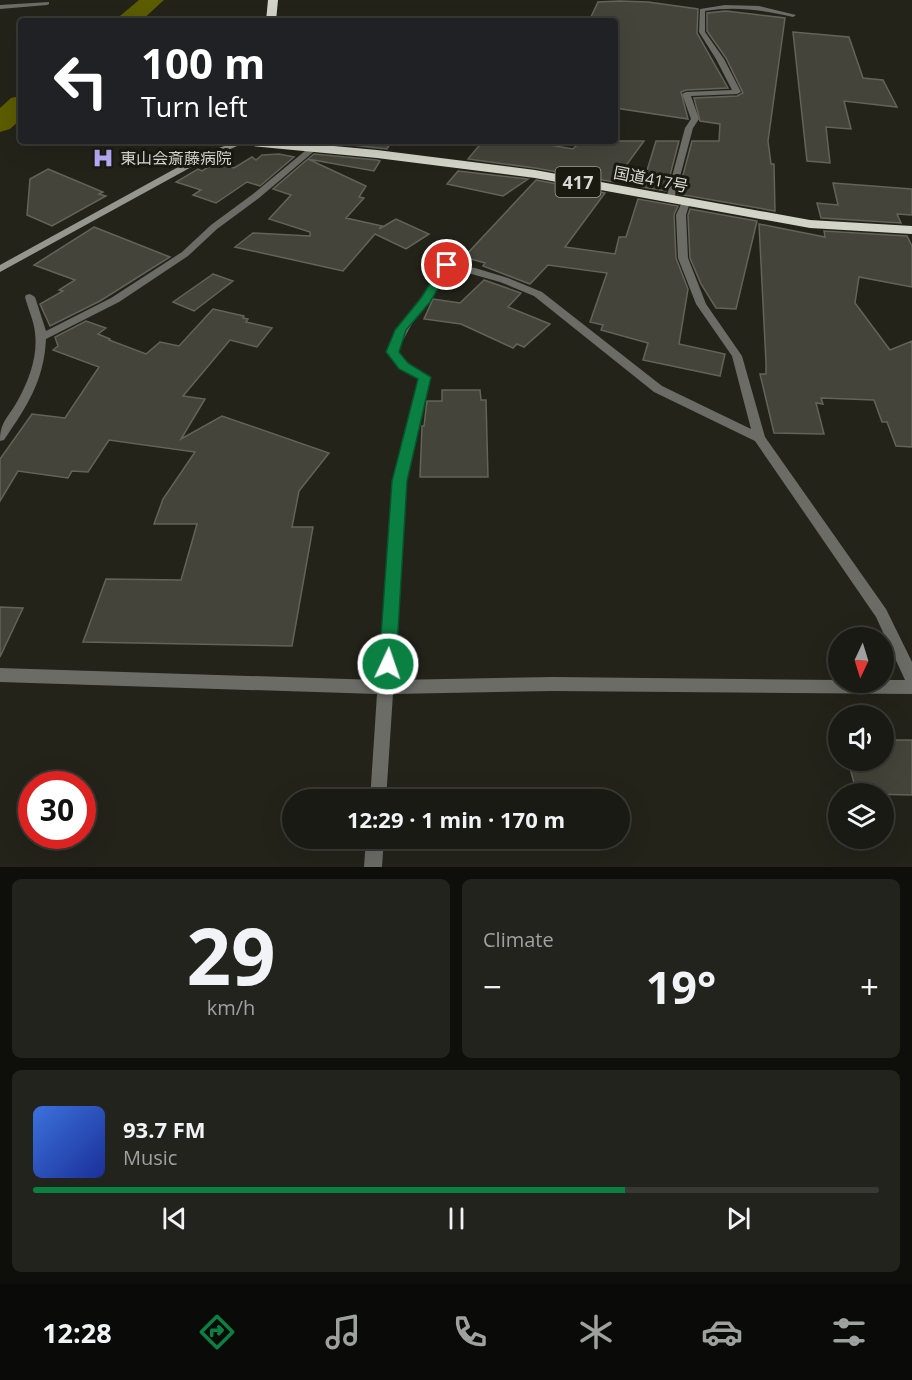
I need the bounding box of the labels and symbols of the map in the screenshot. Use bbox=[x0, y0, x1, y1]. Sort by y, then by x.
hospital icon: 東山会斎藤病院 bbox=[91, 146, 115, 170]
place label: 東山会斎藤病院 bbox=[120, 147, 232, 169]
street label: 国道417号 bbox=[612, 161, 690, 197]
road number: 417 bbox=[556, 167, 600, 197]
pin bbox=[421, 239, 472, 290]
north arrow bbox=[828, 627, 894, 693]
position arrow bbox=[356, 632, 420, 696]
speed limit sign: 30 bbox=[18, 771, 96, 849]

